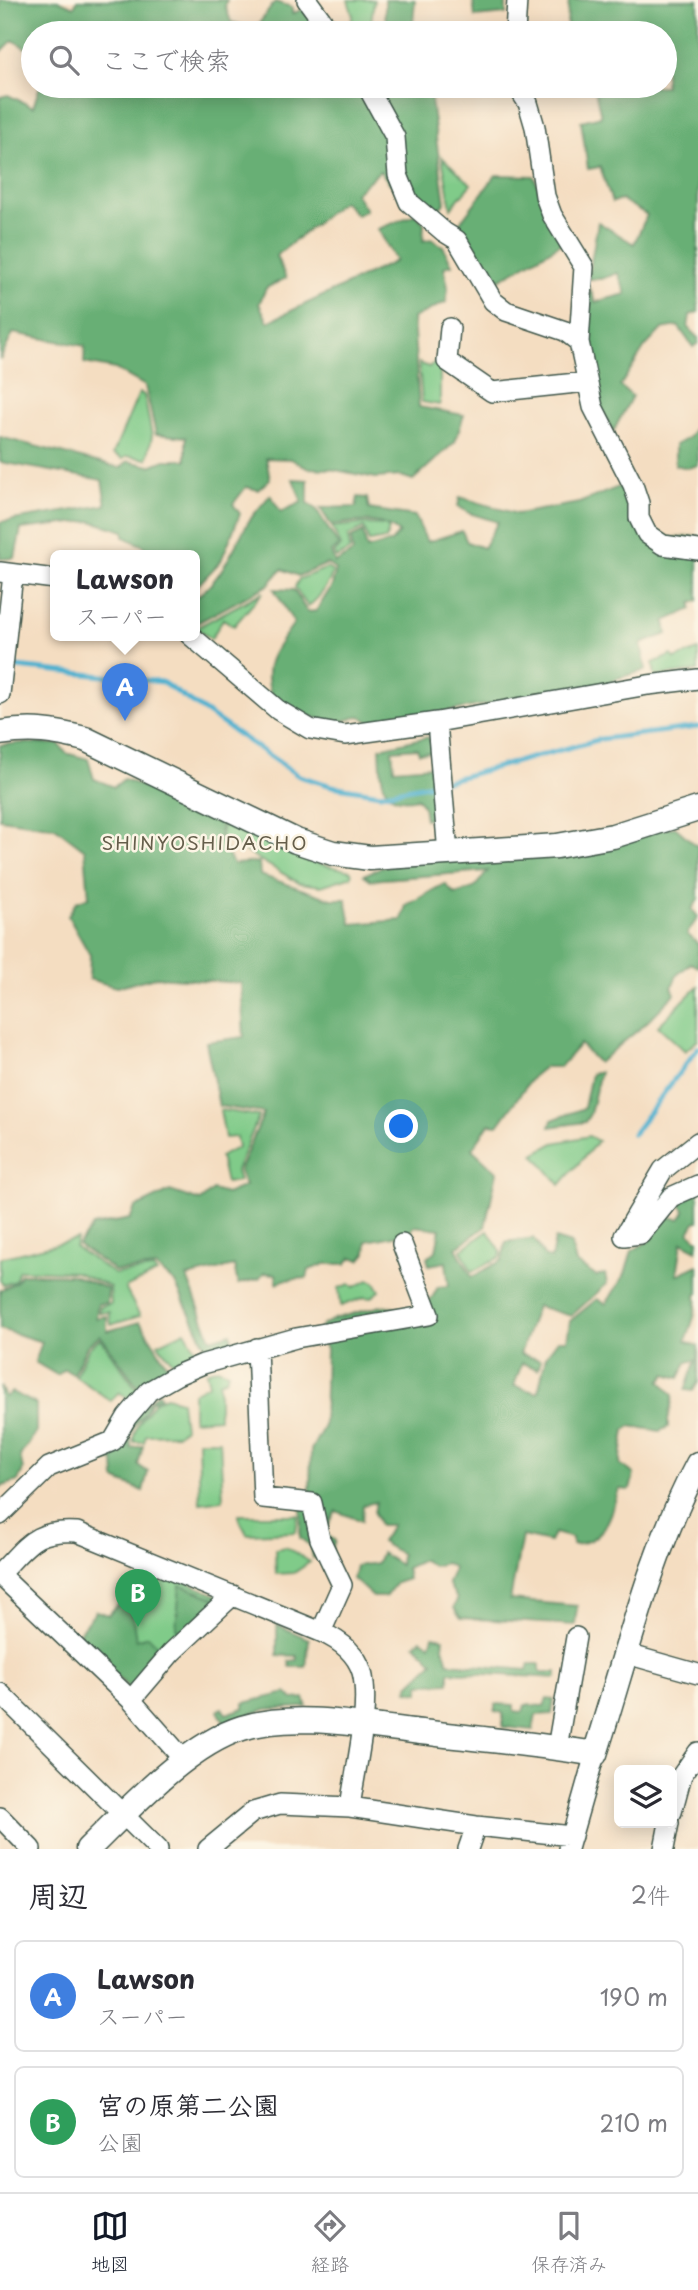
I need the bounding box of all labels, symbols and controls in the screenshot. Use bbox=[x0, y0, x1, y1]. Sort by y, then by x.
search box bbox=[21, 21, 677, 98]
text: ここで検索 bbox=[101, 40, 231, 79]
icon: search bbox=[45, 41, 83, 79]
popup bbox=[50, 550, 200, 641]
text: Lawson bbox=[76, 559, 174, 598]
text: スーパー bbox=[76, 598, 167, 633]
pin: A bbox=[102, 663, 148, 721]
district label: SHINYOSHIDACHO bbox=[101, 828, 309, 856]
your location bbox=[384, 1109, 418, 1143]
pin: B bbox=[115, 1569, 161, 1627]
map controls bbox=[614, 1765, 677, 1828]
button: layers bbox=[614, 1765, 677, 1828]
text: 周辺 bbox=[28, 1872, 88, 1917]
text: 2件 bbox=[631, 1877, 670, 1912]
text: Lawson bbox=[97, 1959, 195, 1998]
text: A bbox=[44, 1979, 62, 2014]
text: 190 m bbox=[600, 1979, 668, 2014]
text: スーパー bbox=[97, 1998, 188, 2033]
text: 宮の原第二公園 bbox=[97, 2085, 279, 2124]
text: B bbox=[45, 2105, 61, 2140]
text: 210 m bbox=[600, 2105, 668, 2140]
text: 公園 bbox=[97, 2124, 143, 2159]
tab: 地図 bbox=[91, 2207, 129, 2277]
tab: 経路 bbox=[311, 2207, 349, 2277]
tab: 保存済み bbox=[531, 2207, 607, 2277]

